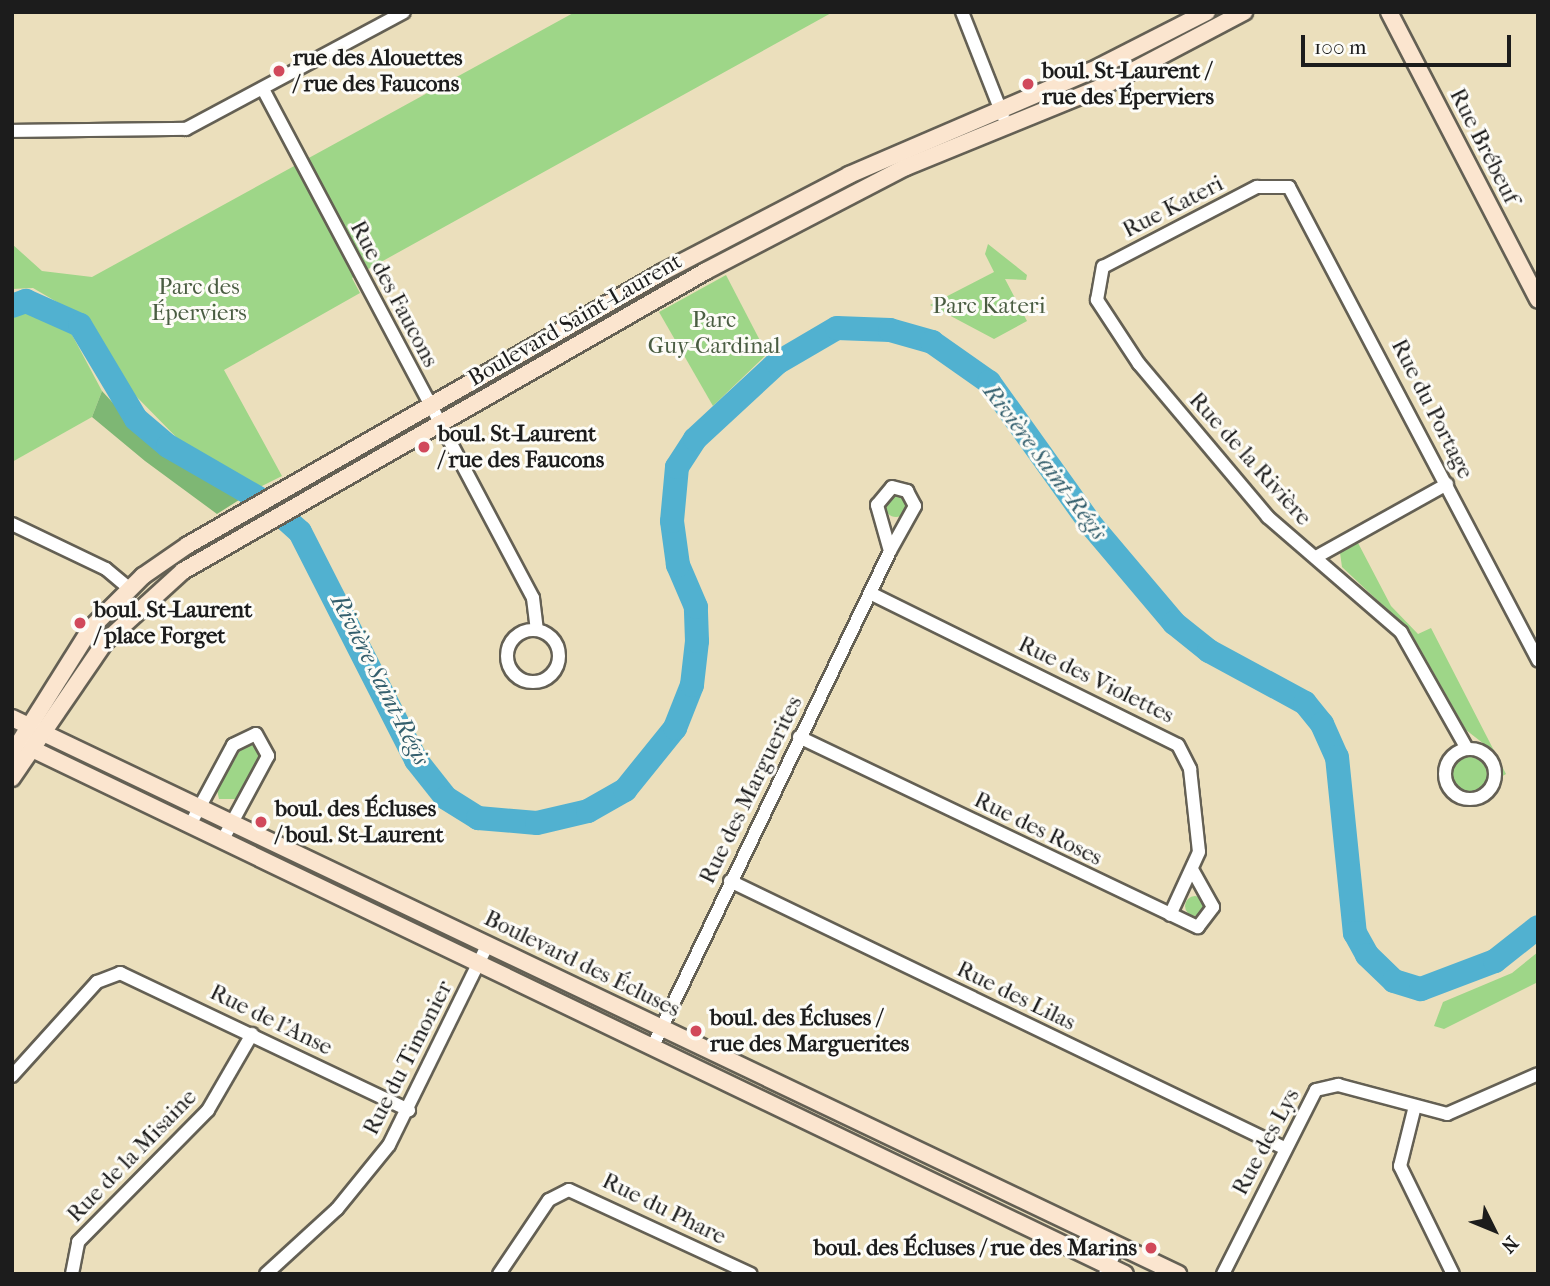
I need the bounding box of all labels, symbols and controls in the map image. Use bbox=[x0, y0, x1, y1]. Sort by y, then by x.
scale bar bbox=[1305, 21, 1515, 65]
text: 100 m bbox=[1314, 35, 1367, 59]
place label: rue des Alouettes / rue des Faucons bbox=[293, 44, 463, 98]
place label: boul. St-Laurent / rue des Éperviers bbox=[1042, 57, 1214, 111]
marker: rue des Alouettes / rue des Faucons bbox=[271, 63, 287, 79]
marker: boul. St-Laurent / rue des Éperviers bbox=[1020, 76, 1036, 92]
street label: Rue Brébeuf bbox=[1443, 84, 1525, 208]
street label: Rue Kateri bbox=[1118, 170, 1228, 244]
street label: Rue des Faucons bbox=[344, 216, 444, 372]
street label: Boulevard Saint-Laurent bbox=[463, 247, 687, 393]
park label: Parc des Éperviers bbox=[151, 273, 247, 327]
park label: Parc Kateri bbox=[933, 292, 1045, 320]
park label: Parc Guy-Cardinal bbox=[648, 306, 780, 360]
street label: Rue du Portage bbox=[1385, 334, 1479, 484]
water label: Rivière Saint-Régis bbox=[977, 378, 1113, 546]
street label: Rue de la Rivière bbox=[1183, 387, 1317, 531]
place label: boul. St-Laurent / rue des Faucons bbox=[438, 420, 604, 474]
marker: boul. St-Laurent / rue des Faucons bbox=[416, 439, 432, 455]
water label: Rivière Saint-Régis bbox=[324, 590, 436, 770]
place label: boul. St-Laurent / place Forget bbox=[94, 596, 252, 650]
marker: boul. St-Laurent / place Forget bbox=[72, 615, 88, 631]
street label: Rue des Violettes bbox=[1014, 630, 1178, 730]
street label: Rue des Marguerites bbox=[694, 692, 808, 888]
street label: Rue des Roses bbox=[969, 786, 1107, 872]
place label: boul. des Écluses / boul. St-Laurent bbox=[275, 795, 444, 849]
marker: boul. des Écluses / boul. St-Laurent bbox=[253, 814, 269, 830]
street label: Boulevard des Écluses bbox=[479, 905, 685, 1023]
street label: Rue des Lilas bbox=[952, 955, 1080, 1037]
street label: Rue du Timonier bbox=[357, 976, 459, 1140]
street label: Rue de l'Anse bbox=[205, 978, 337, 1062]
place label: boul. des Écluses / rue des Marguerites bbox=[710, 1004, 909, 1058]
marker: boul. des Écluses / rue des Marguerites bbox=[688, 1023, 704, 1039]
street label: Rue de la Misaine bbox=[61, 1084, 203, 1228]
street label: Rue des Lys bbox=[1226, 1084, 1306, 1200]
street label: Rue du Phare bbox=[598, 1167, 730, 1251]
north arrow bbox=[1459, 1195, 1529, 1265]
text: N bbox=[1496, 1232, 1522, 1257]
place label: boul. des Écluses / rue des Marins bbox=[814, 1234, 1137, 1262]
marker: boul. des Écluses / rue des Marins bbox=[1143, 1240, 1159, 1256]

